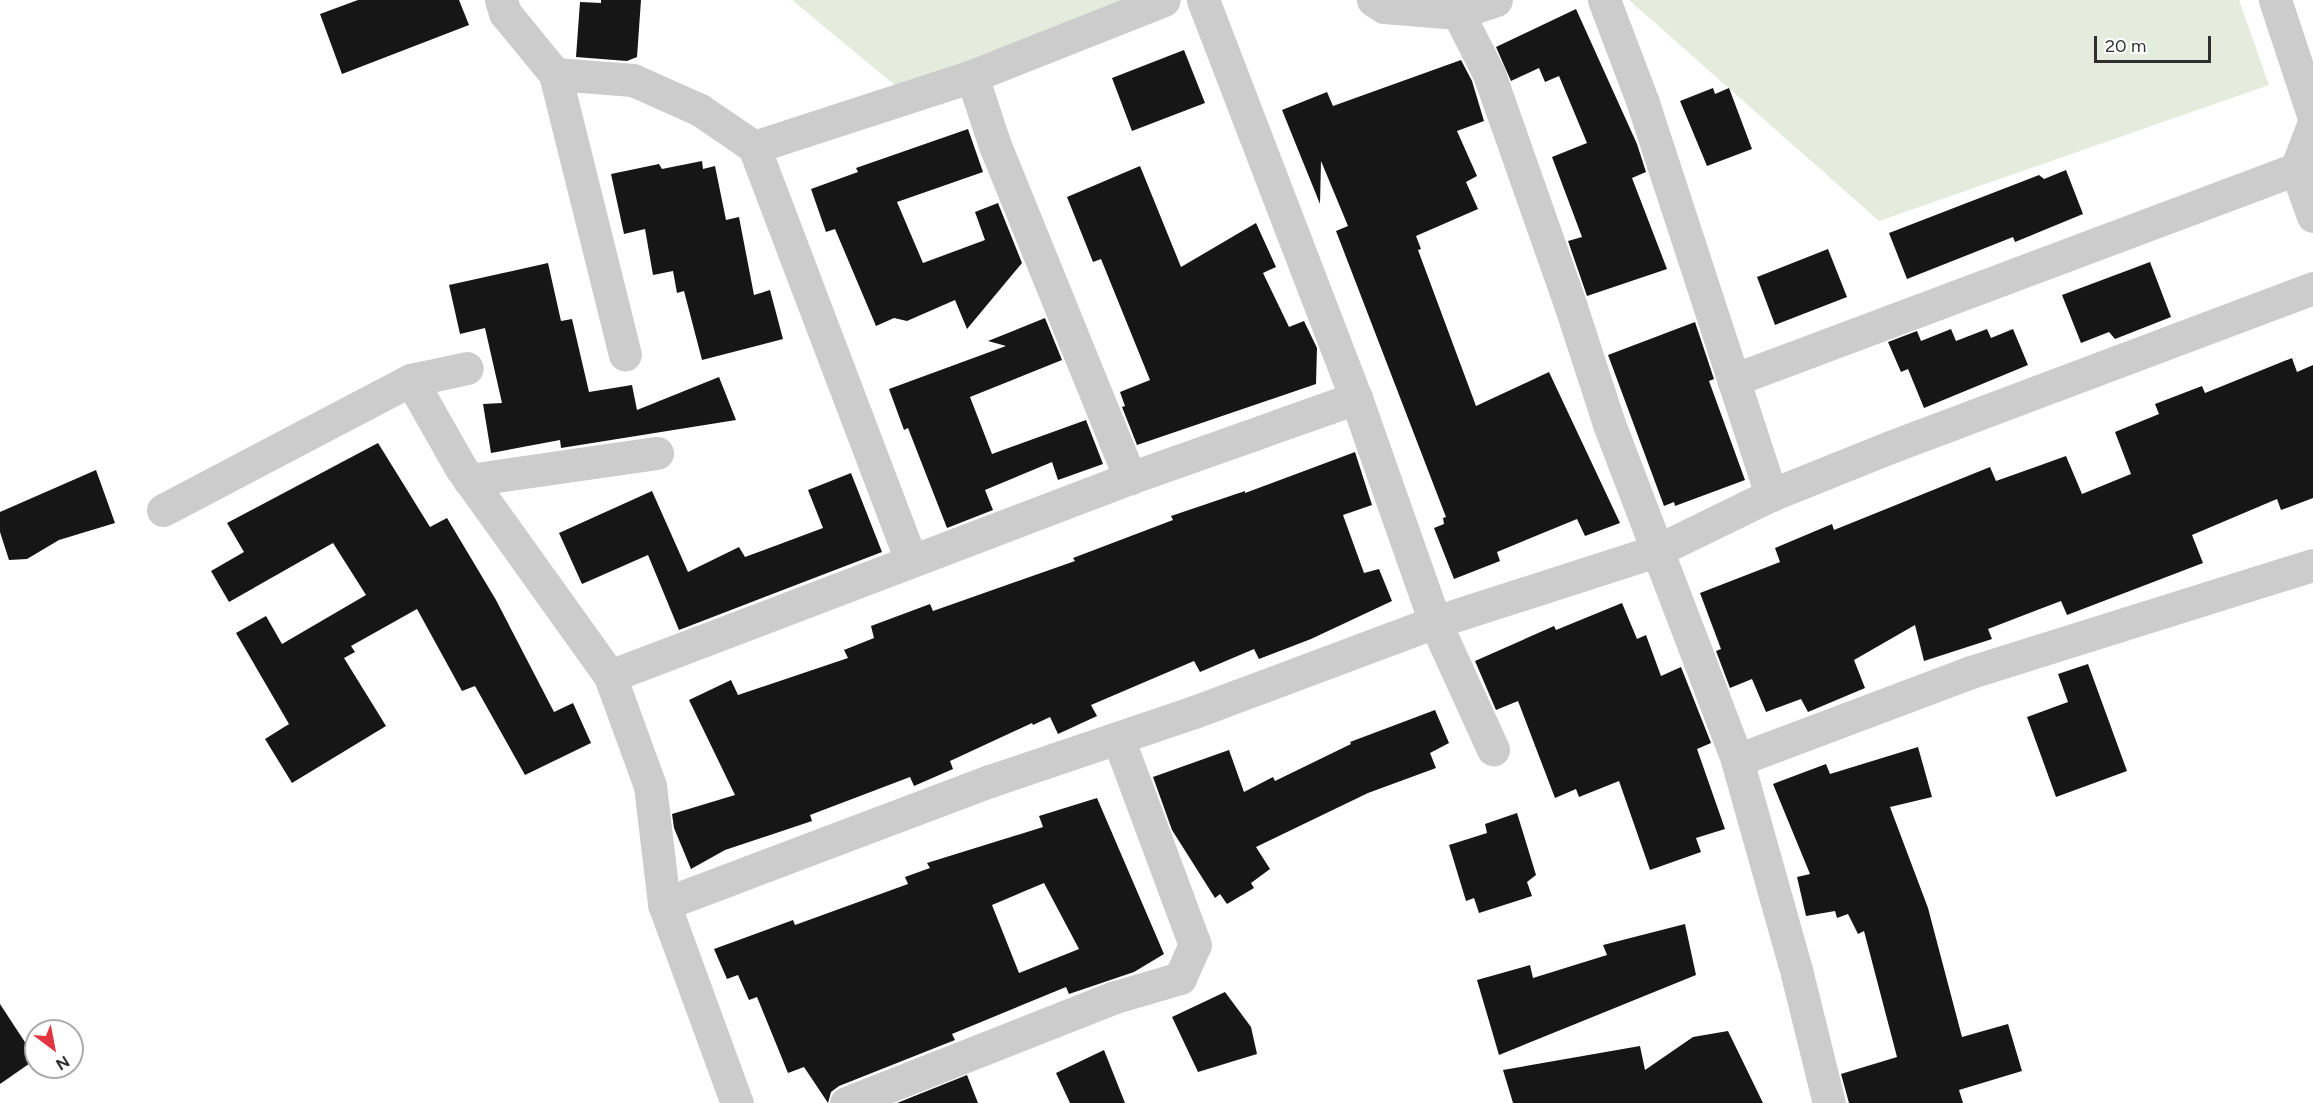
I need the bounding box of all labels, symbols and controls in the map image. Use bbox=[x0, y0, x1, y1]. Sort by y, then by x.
scale bar bbox=[2097, 24, 2214, 62]
text: 20 m bbox=[2105, 35, 2146, 57]
north arrow bbox=[24, 1019, 84, 1079]
text: N bbox=[52, 1052, 73, 1074]

